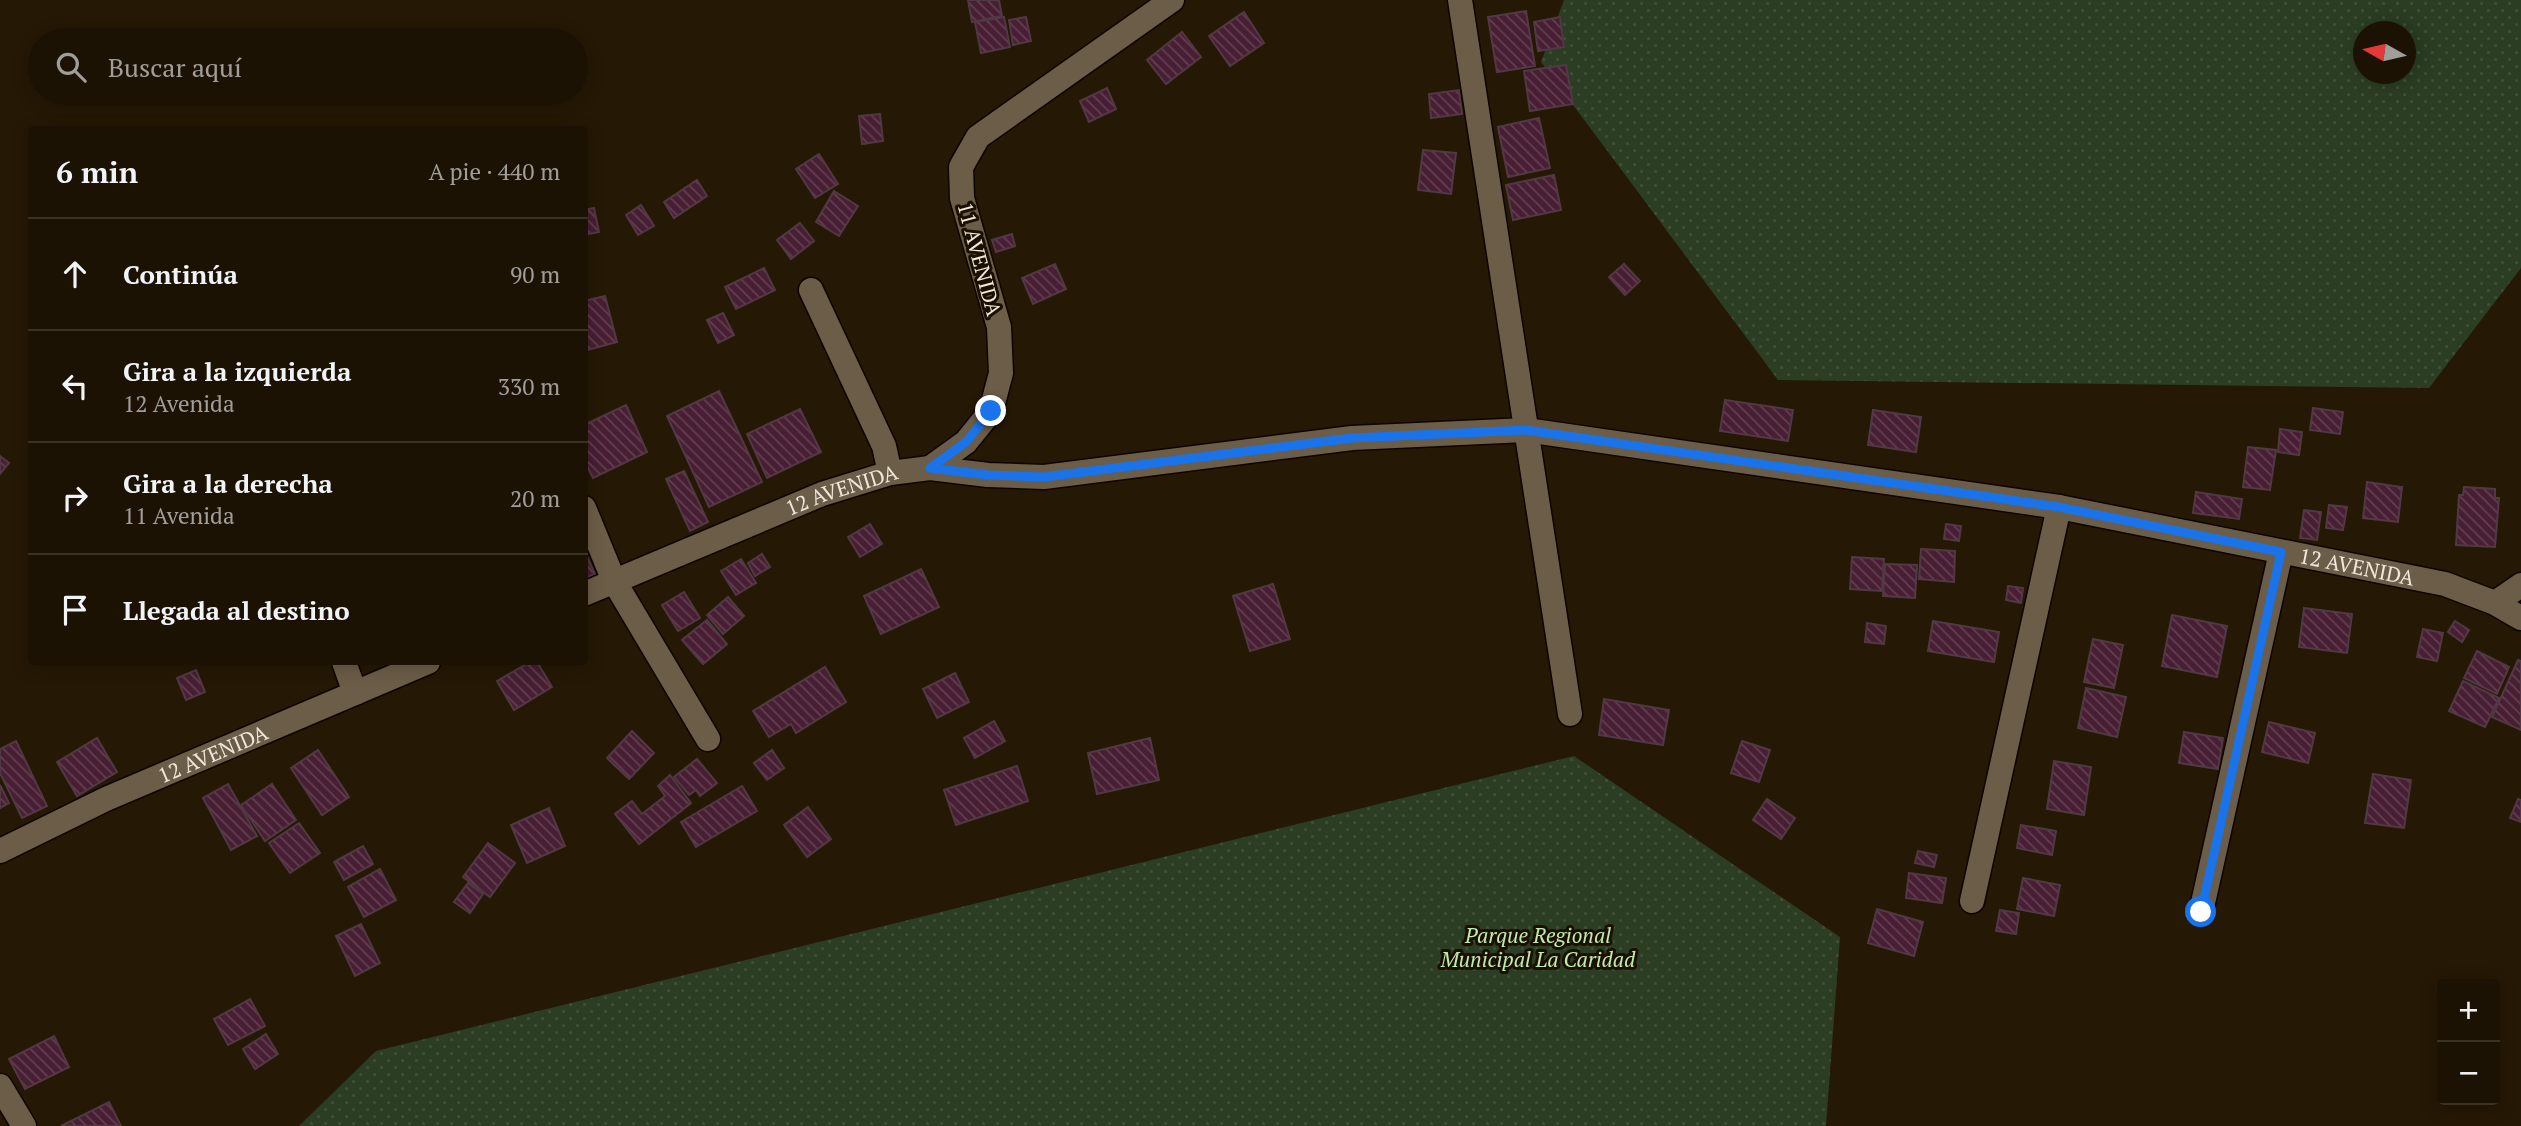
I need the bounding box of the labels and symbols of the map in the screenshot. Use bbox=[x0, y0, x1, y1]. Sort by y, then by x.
north arrow bbox=[2353, 21, 2416, 84]
street label: 11 AVENIDA bbox=[951, 199, 1009, 320]
route end bbox=[975, 395, 1006, 426]
street label: 12 AVENIDA bbox=[781, 457, 902, 522]
street label: 12 AVENIDA bbox=[2297, 541, 2418, 592]
street label: 12 AVENIDA bbox=[153, 718, 272, 789]
route start bbox=[2185, 896, 2216, 927]
park label: Parque Regional Municipal La Caridad bbox=[1440, 921, 1636, 973]

